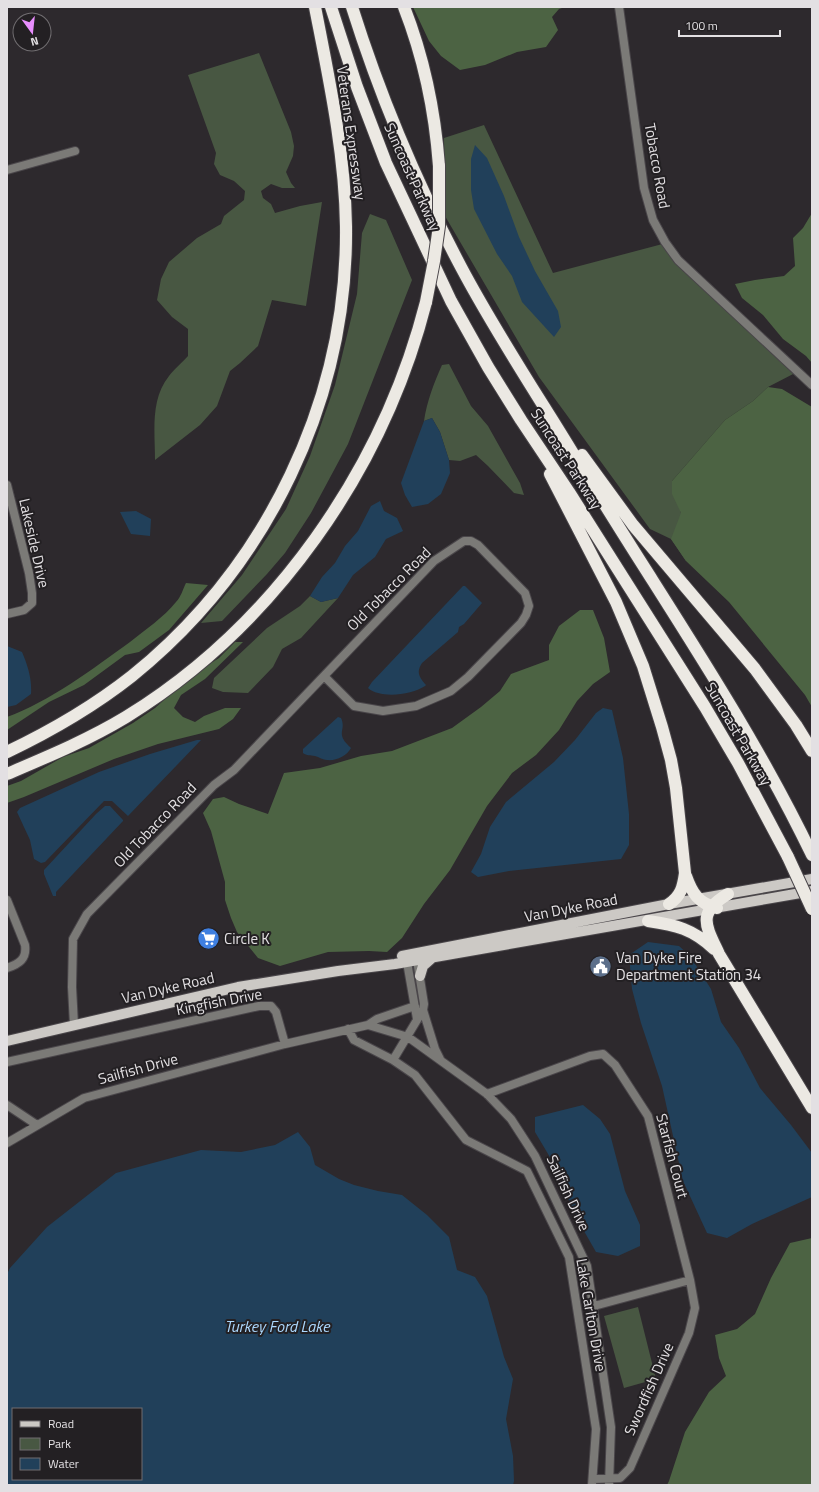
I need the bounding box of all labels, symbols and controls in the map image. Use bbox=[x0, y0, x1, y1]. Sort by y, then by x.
north arrow bbox=[12, 12, 52, 52]
scale bar bbox=[679, 12, 780, 38]
text: 100 m bbox=[685, 16, 718, 35]
text: N bbox=[29, 33, 40, 50]
street label: Veterans Expressway bbox=[331, 64, 372, 201]
street label: Suncoast Parkway bbox=[378, 119, 447, 235]
street label: Tobacco Road bbox=[639, 121, 676, 210]
street label: Suncoast Parkway bbox=[525, 404, 608, 514]
street label: Lakeside Drive bbox=[13, 496, 56, 590]
street label: Old Tobacco Road bbox=[341, 541, 436, 636]
street label: Suncoast Parkway bbox=[699, 678, 777, 790]
street label: Old Tobacco Road bbox=[108, 777, 201, 873]
street label: Van Dyke Road bbox=[522, 887, 619, 928]
supermarket icon: Circle K bbox=[196, 926, 222, 952]
place label: Circle K bbox=[224, 927, 270, 950]
place label: Van Dyke Fire Department Station 34 bbox=[616, 946, 761, 986]
public building icon: Van Dyke Fire Department Station 34 bbox=[588, 954, 614, 980]
street label: Van Dyke Road bbox=[119, 966, 216, 1009]
street label: Kingfish Drive bbox=[174, 982, 264, 1021]
street label: Sailfish Drive bbox=[95, 1047, 180, 1090]
street label: Starfish Court bbox=[650, 1111, 695, 1202]
street label: Sailfish Drive bbox=[541, 1151, 596, 1235]
street label: Lake Carlton Drive bbox=[570, 1257, 613, 1373]
water label: Turkey Ford Lake bbox=[224, 1314, 331, 1338]
street label: Swordfish Drive bbox=[618, 1339, 679, 1439]
legend bbox=[12, 1408, 142, 1480]
text: Road bbox=[48, 1414, 74, 1433]
text: Park bbox=[48, 1434, 71, 1453]
text: Water bbox=[48, 1454, 79, 1473]

